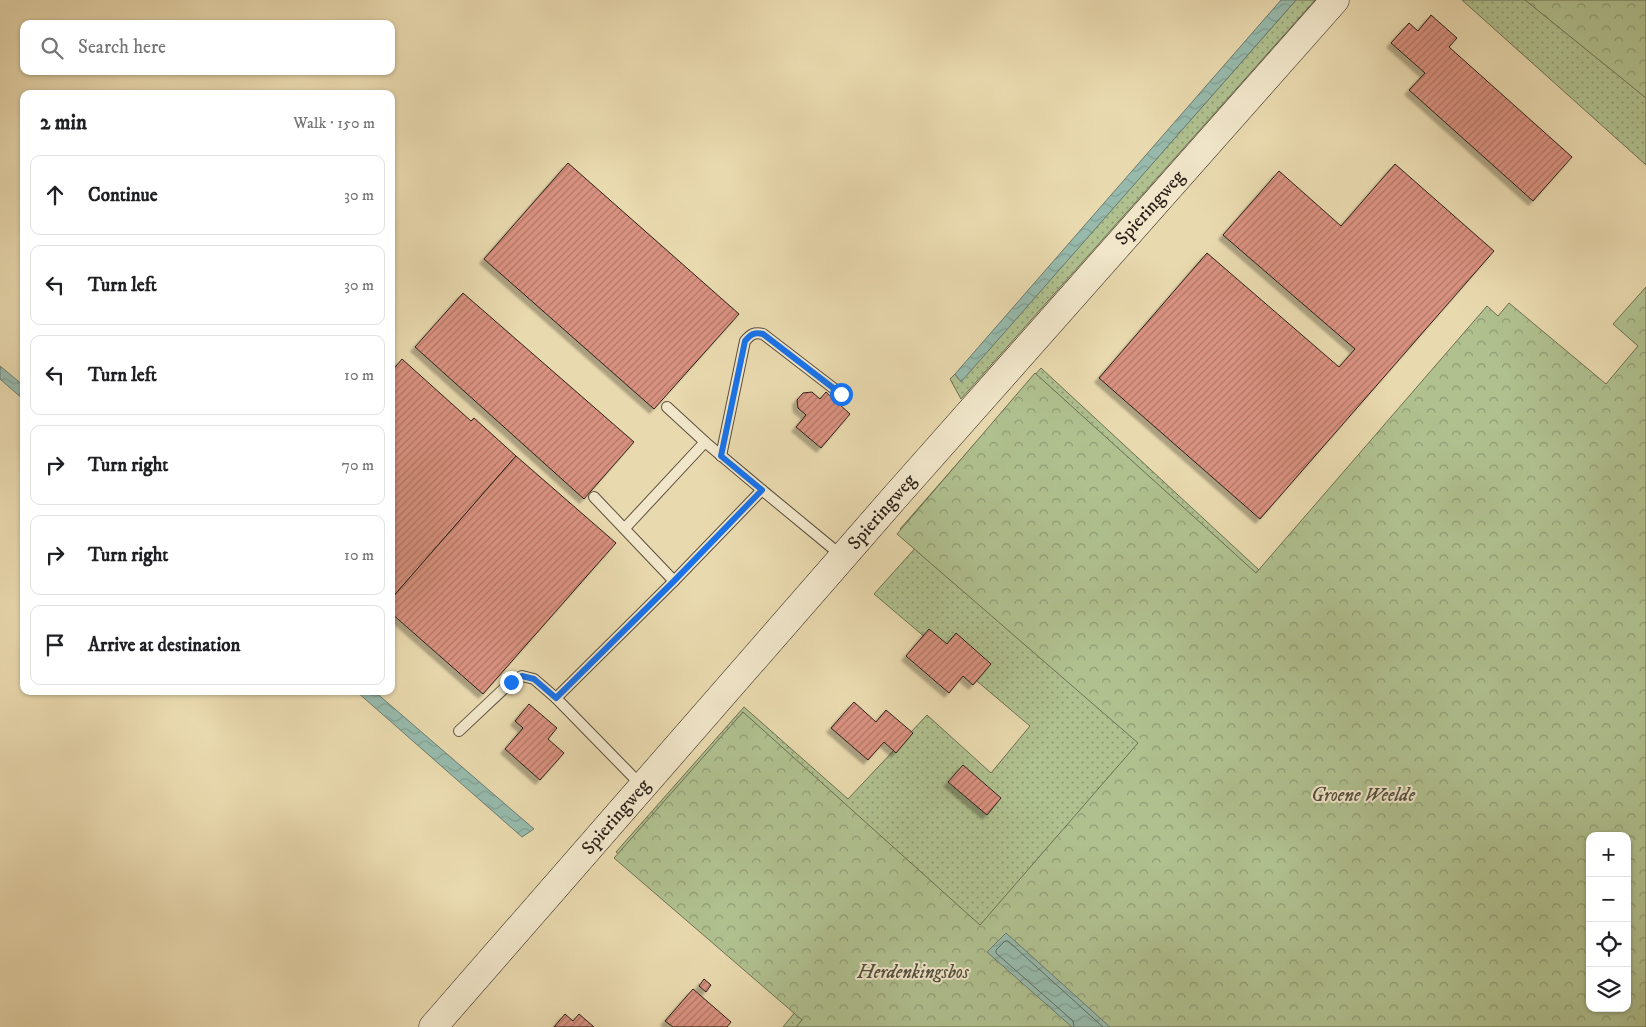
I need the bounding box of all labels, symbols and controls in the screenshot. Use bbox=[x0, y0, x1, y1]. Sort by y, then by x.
search box bbox=[20, 20, 395, 75]
icon: search bbox=[38, 34, 66, 62]
text: Search here bbox=[78, 36, 166, 59]
text: 2 min bbox=[40, 110, 87, 136]
text: Walk · 150 m bbox=[293, 113, 375, 133]
street label: Spieringweg bbox=[1110, 165, 1190, 250]
icon: ahead bbox=[41, 181, 69, 209]
text: Continue bbox=[88, 184, 158, 207]
text: 30 m bbox=[344, 185, 374, 205]
icon: left bbox=[41, 271, 69, 299]
text: Turn left bbox=[88, 274, 157, 297]
text: 30 m bbox=[344, 275, 374, 295]
icon: left bbox=[41, 361, 69, 389]
text: Turn left bbox=[88, 364, 157, 387]
text: 10 m bbox=[344, 365, 374, 385]
route start bbox=[830, 383, 853, 406]
icon: right bbox=[41, 451, 69, 479]
text: Turn right bbox=[88, 454, 168, 477]
text: 70 m bbox=[342, 455, 374, 475]
street label: Spieringweg bbox=[843, 469, 922, 555]
icon: right bbox=[41, 541, 69, 569]
text: Turn right bbox=[88, 544, 168, 567]
text: 10 m bbox=[344, 545, 374, 565]
icon: arrive bbox=[41, 631, 69, 659]
text: Arrive at destination bbox=[88, 634, 240, 657]
route end bbox=[500, 671, 523, 694]
street label: Spieringweg bbox=[577, 774, 656, 860]
park label: Groene Weelde bbox=[1311, 784, 1415, 807]
map controls bbox=[1586, 832, 1631, 1012]
button: + bbox=[1586, 832, 1631, 877]
button: − bbox=[1586, 877, 1631, 922]
button: locate bbox=[1586, 922, 1631, 967]
park label: Herdenkingsbos bbox=[856, 961, 970, 984]
button: layers bbox=[1586, 967, 1631, 1012]

